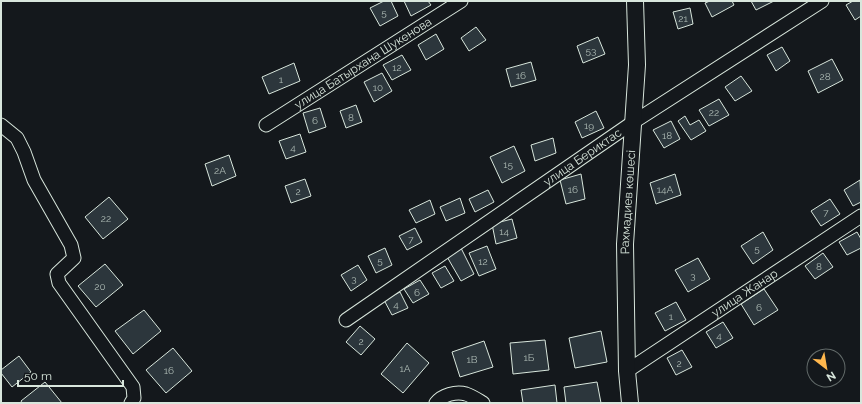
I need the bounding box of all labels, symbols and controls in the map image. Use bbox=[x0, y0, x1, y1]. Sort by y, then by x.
house number: 5 bbox=[381, 7, 387, 18]
house number: 21 bbox=[678, 13, 688, 24]
street label: улица Батырхана Шукенова bbox=[292, 15, 434, 112]
house number: 53 bbox=[586, 45, 596, 56]
house number: 12 bbox=[392, 62, 402, 73]
house number: 16 bbox=[516, 70, 526, 81]
house number: 28 bbox=[819, 71, 831, 82]
house number: 1 bbox=[279, 74, 284, 85]
house number: 10 bbox=[373, 82, 383, 93]
house number: 22 bbox=[709, 107, 719, 118]
house number: 8 bbox=[348, 112, 354, 123]
house number: 6 bbox=[312, 115, 318, 126]
house number: 19 bbox=[584, 120, 594, 131]
street label: улица Бериктас bbox=[541, 125, 624, 189]
house number: 18 bbox=[662, 130, 672, 141]
house number: 4 bbox=[290, 142, 296, 153]
street label: Рахмадиев көшесі bbox=[618, 150, 638, 255]
house number: 15 bbox=[503, 159, 513, 170]
house number: 2А bbox=[214, 165, 226, 176]
house number: 16 bbox=[568, 184, 578, 195]
house number: 14А bbox=[657, 184, 673, 195]
house number: 2 bbox=[295, 186, 301, 197]
house number: 7 bbox=[823, 207, 829, 218]
house number: 22 bbox=[101, 213, 111, 224]
house number: 14 bbox=[499, 226, 509, 237]
house number: 7 bbox=[408, 234, 414, 245]
house number: 5 bbox=[754, 243, 760, 254]
house number: 5 bbox=[377, 255, 383, 266]
house number: 12 bbox=[478, 256, 488, 267]
house number: 8 bbox=[816, 261, 822, 272]
street label: улица Жанар bbox=[709, 266, 780, 320]
house number: 3 bbox=[690, 270, 696, 281]
house number: 3 bbox=[351, 273, 357, 284]
house number: 20 bbox=[94, 281, 106, 292]
house number: 6 bbox=[414, 287, 420, 298]
house number: 4 bbox=[393, 299, 399, 310]
house number: 6 bbox=[756, 302, 762, 313]
house number: 1 bbox=[669, 311, 674, 322]
house number: 4 bbox=[716, 330, 722, 341]
house number: 2 bbox=[358, 336, 364, 347]
north arrow bbox=[806, 348, 846, 388]
house number: 1Б bbox=[524, 352, 535, 363]
house number: 1В bbox=[467, 354, 478, 365]
house number: 2 bbox=[676, 358, 682, 369]
scale bar bbox=[18, 362, 123, 388]
house number: 1А bbox=[399, 363, 411, 374]
house number: 16 bbox=[164, 365, 174, 376]
text: N bbox=[824, 368, 838, 384]
text: 50 m bbox=[24, 369, 52, 383]

